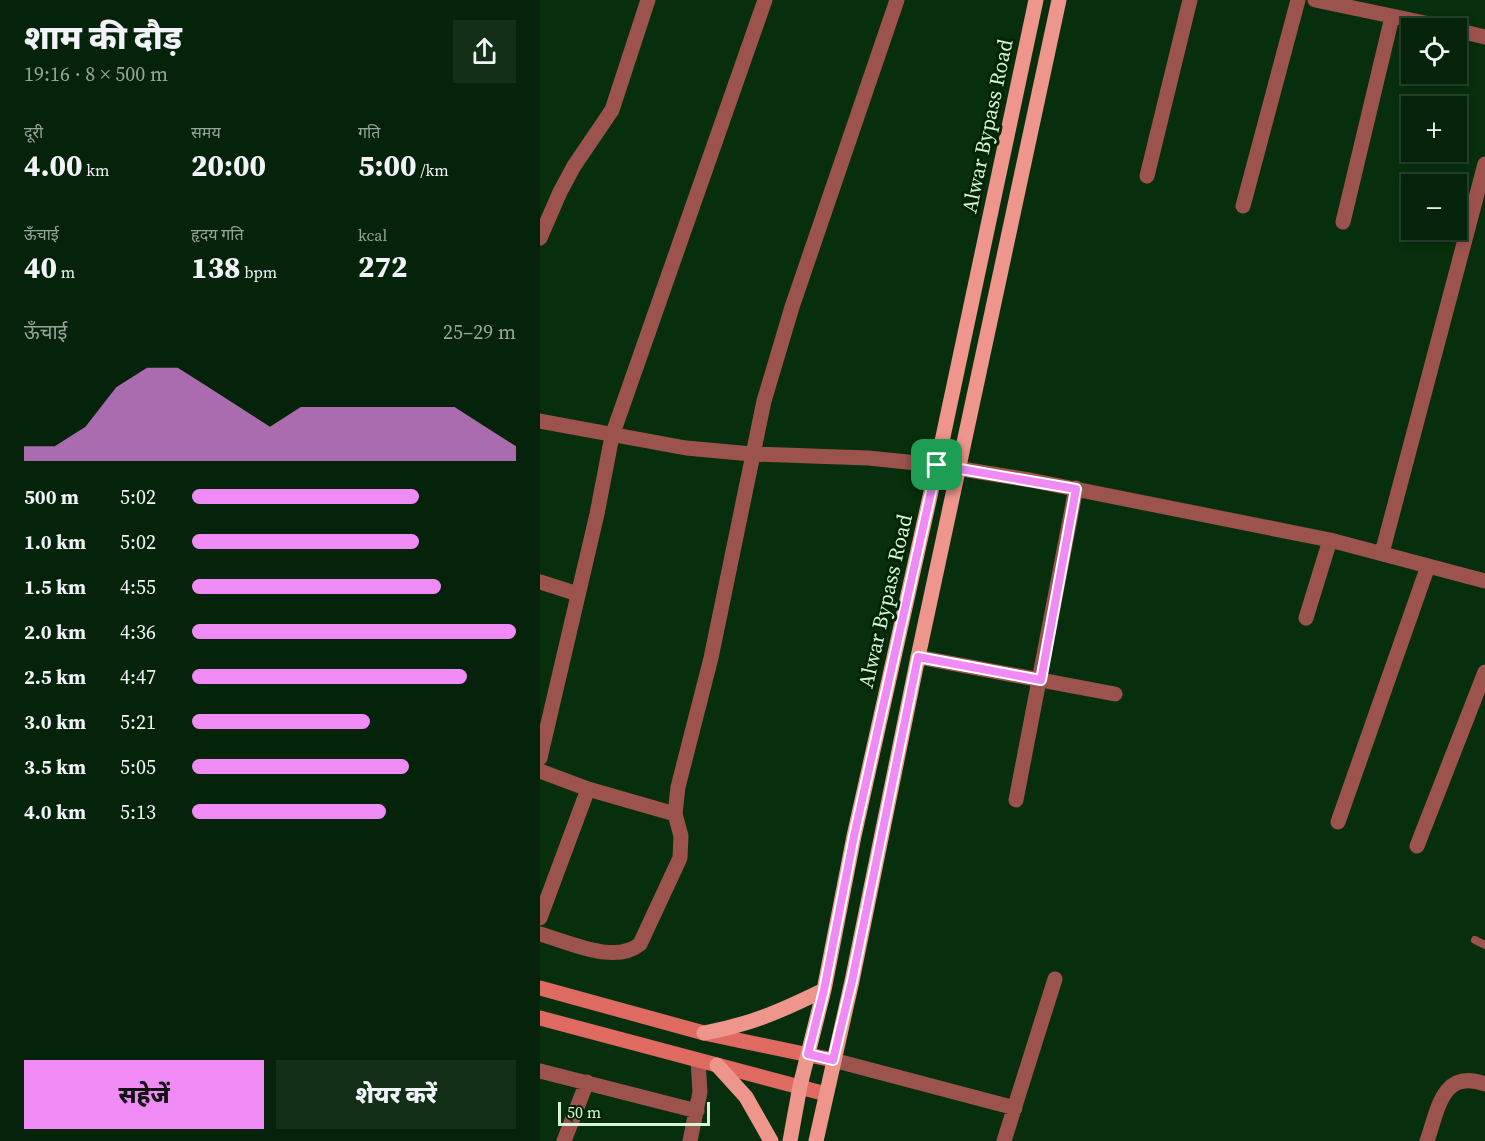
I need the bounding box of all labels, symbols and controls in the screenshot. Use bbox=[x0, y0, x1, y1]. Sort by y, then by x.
text: शाम की दौड़ bbox=[24, 15, 182, 60]
map controls bbox=[1401, 18, 1467, 240]
button: locate bbox=[1401, 18, 1467, 84]
button: share bbox=[453, 20, 516, 83]
street label: Alwar Bypass Road bbox=[954, 36, 1020, 216]
text: 19:16 · 8 × 500 m bbox=[24, 60, 168, 88]
button: + bbox=[1401, 96, 1467, 162]
text: दूरी bbox=[24, 121, 43, 143]
text: समय bbox=[191, 121, 221, 143]
text: गति bbox=[358, 121, 380, 143]
text: 4.00 bbox=[24, 145, 83, 186]
text: 20:00 bbox=[191, 145, 266, 186]
text: 5:00 bbox=[358, 145, 417, 186]
text: km bbox=[83, 159, 110, 181]
text: /km bbox=[417, 159, 449, 181]
button: − bbox=[1401, 174, 1467, 240]
text: ऊँचाई bbox=[24, 223, 59, 245]
text: हृदय गति bbox=[191, 223, 244, 245]
text: kcal bbox=[358, 224, 387, 246]
text: 272 bbox=[358, 246, 408, 287]
text: 40 bbox=[24, 247, 57, 288]
text: 138 bbox=[191, 247, 241, 288]
text: m bbox=[57, 261, 75, 283]
text: bpm bbox=[241, 261, 277, 283]
text: ऊँचाई bbox=[24, 318, 67, 346]
text: 25–29 m bbox=[443, 318, 516, 346]
pin bbox=[911, 439, 962, 490]
icon: arrive bbox=[920, 448, 953, 481]
text: 500 m bbox=[24, 483, 79, 511]
text: 5:02 bbox=[120, 483, 156, 511]
street label: Alwar Bypass Road bbox=[851, 511, 919, 691]
text: 1.0 km bbox=[24, 528, 86, 556]
text: 5:02 bbox=[120, 528, 156, 556]
text: 1.5 km bbox=[24, 573, 86, 601]
text: 4:55 bbox=[120, 573, 156, 601]
text: 2.0 km bbox=[24, 618, 86, 646]
text: 4:36 bbox=[120, 618, 156, 646]
text: 2.5 km bbox=[24, 663, 86, 691]
text: 4:47 bbox=[120, 663, 156, 691]
text: 3.0 km bbox=[24, 708, 86, 736]
text: 5:21 bbox=[120, 708, 156, 736]
text: 3.5 km bbox=[24, 753, 86, 781]
text: 5:05 bbox=[120, 753, 156, 781]
text: 4.0 km bbox=[24, 798, 86, 826]
text: 5:13 bbox=[120, 798, 156, 826]
button: सहेजें bbox=[24, 1060, 264, 1129]
button: शेयर करें bbox=[276, 1060, 516, 1129]
scale bar bbox=[558, 1099, 710, 1126]
text: 50 m bbox=[567, 1101, 601, 1123]

